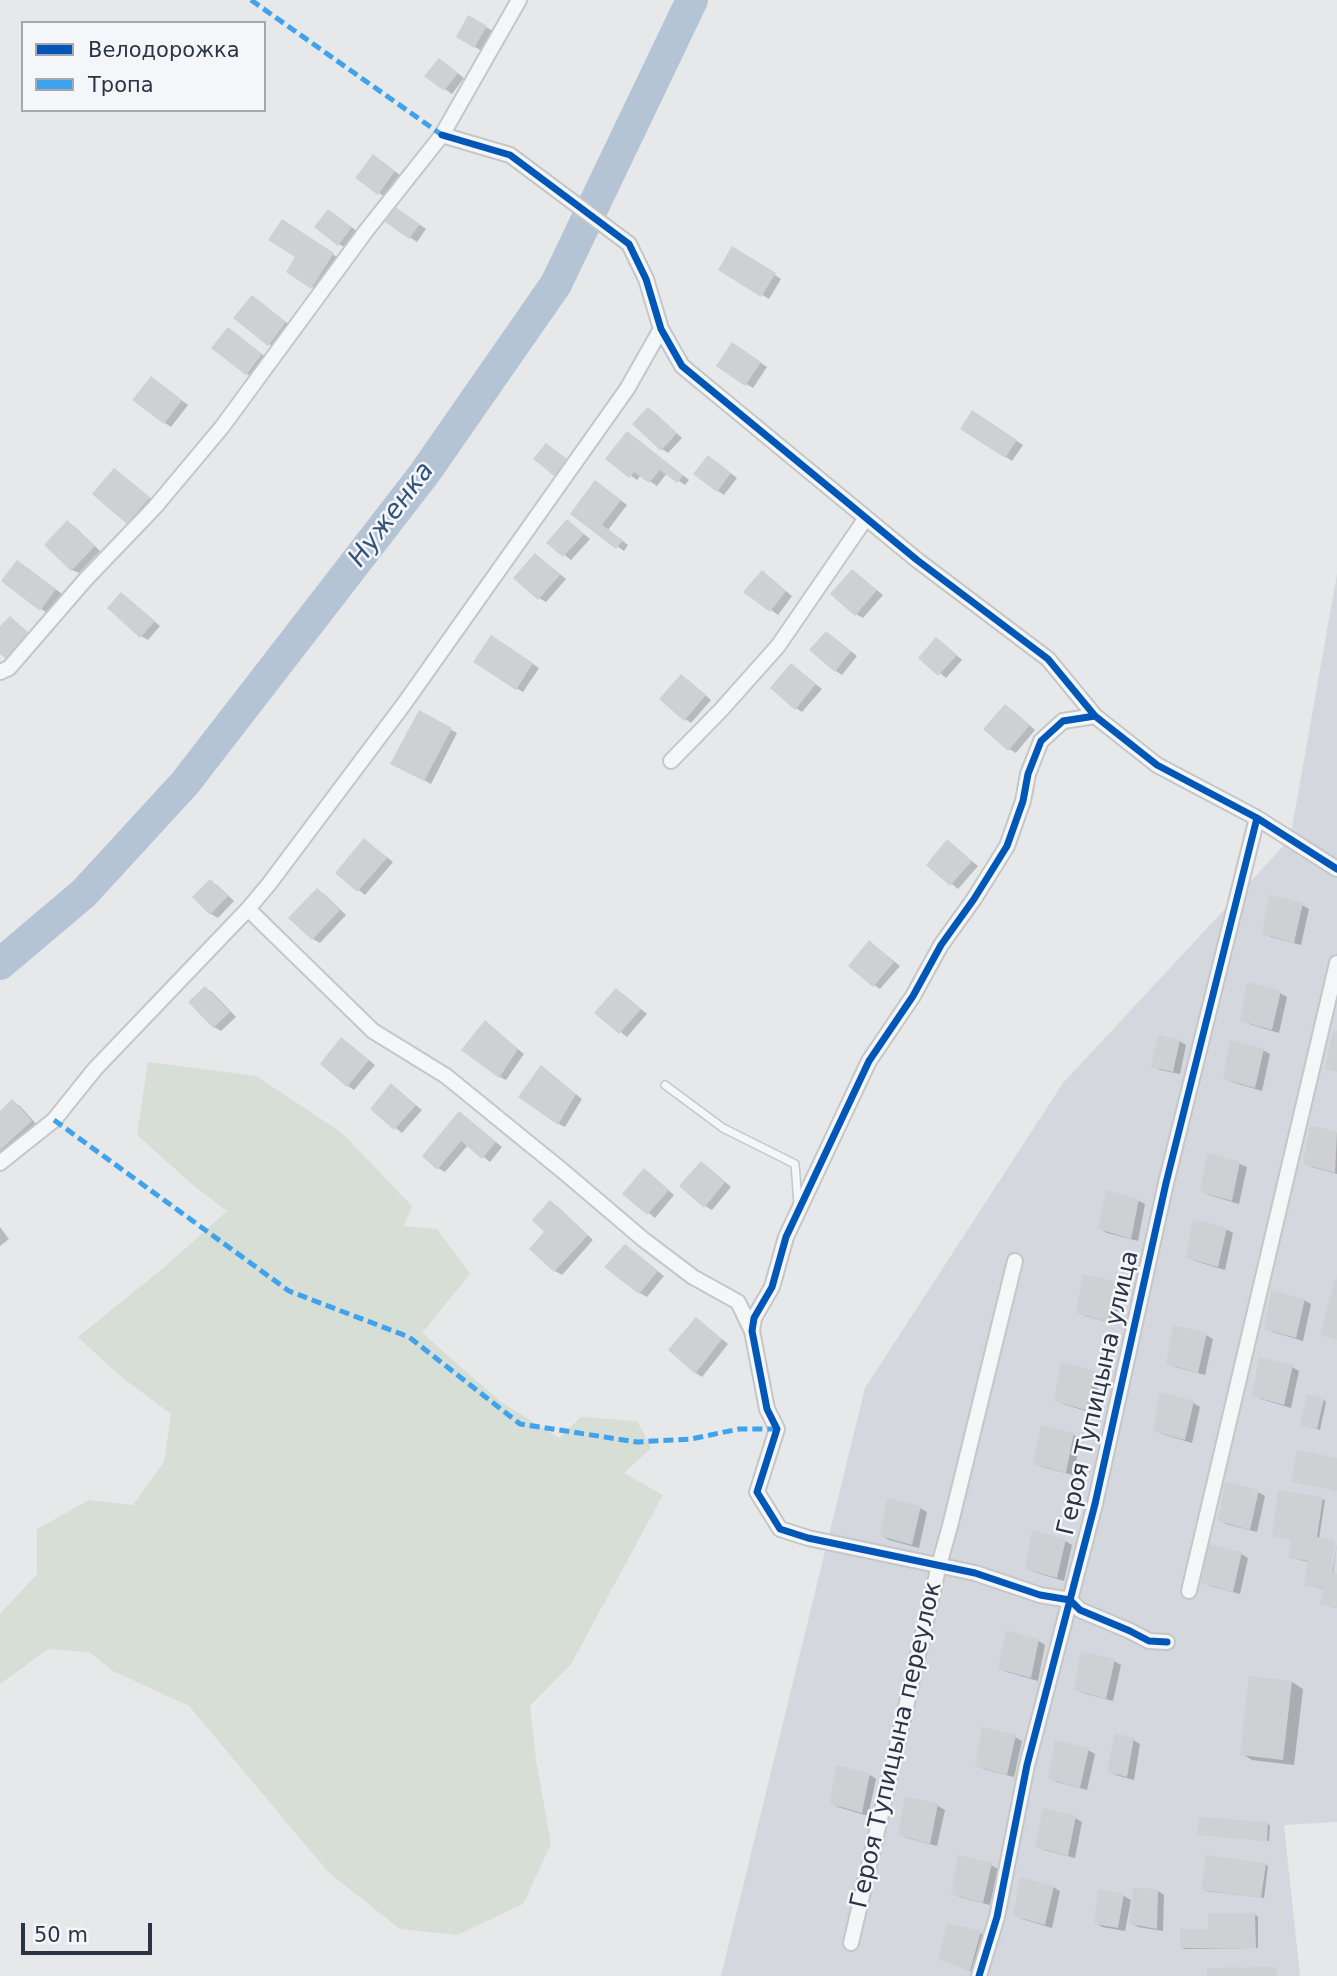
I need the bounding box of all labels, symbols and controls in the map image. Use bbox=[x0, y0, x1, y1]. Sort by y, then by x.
legend bbox=[21, 21, 266, 112]
text: Велодорожка bbox=[88, 38, 240, 62]
text: Тропа bbox=[88, 73, 154, 97]
water label: Нуженка bbox=[343, 456, 441, 574]
street label: Героя Тупицына улица bbox=[1052, 1248, 1146, 1538]
street label: Героя Тупицына переулок bbox=[845, 1579, 949, 1911]
scale bar bbox=[24, 1910, 156, 1954]
text: 50 m bbox=[34, 1923, 88, 1947]

